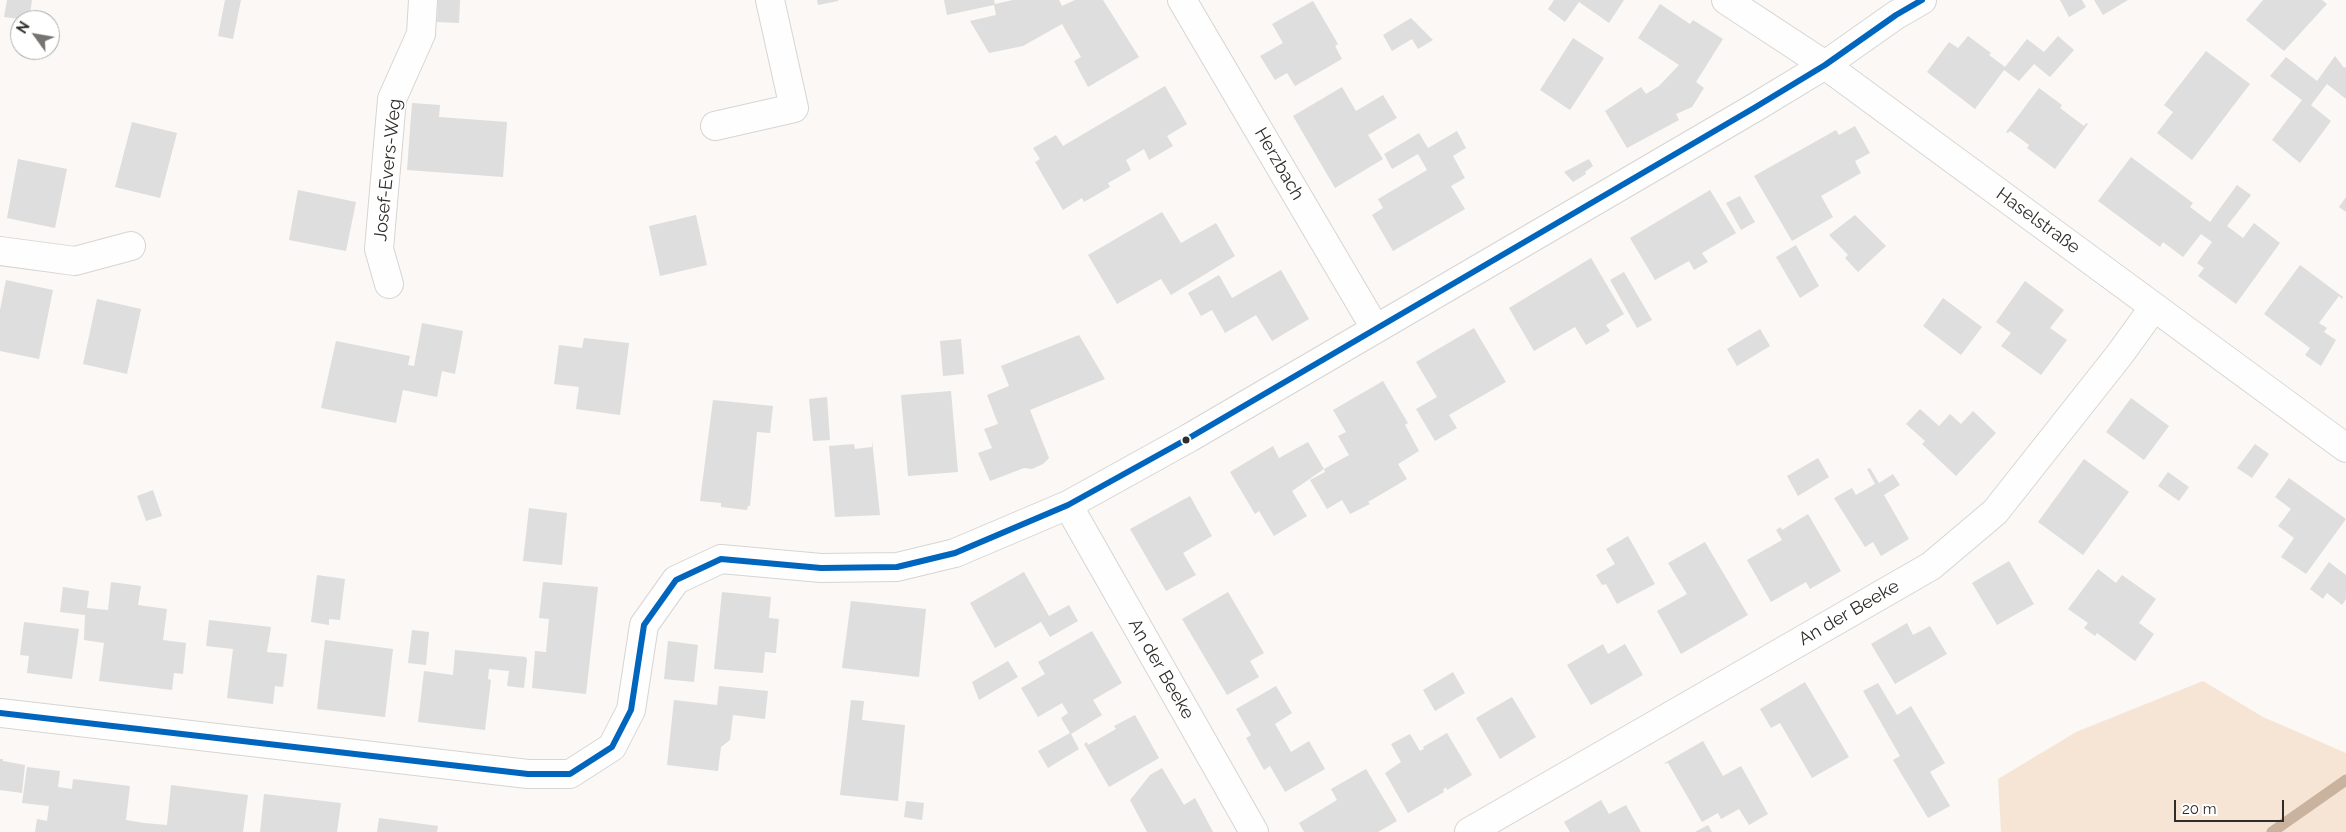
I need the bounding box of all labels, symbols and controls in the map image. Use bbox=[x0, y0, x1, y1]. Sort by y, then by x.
north arrow bbox=[10, 10, 60, 60]
text: N bbox=[14, 19, 33, 36]
street label: Josef-Evers-Weg bbox=[370, 98, 406, 242]
street label: Herzbach bbox=[1250, 124, 1308, 204]
street label: Haselstraße bbox=[1992, 183, 2084, 259]
unlabelled marker bbox=[1181, 435, 1191, 445]
street label: An der Beeke bbox=[1795, 575, 1903, 651]
street label: An der Beeke bbox=[1123, 615, 1199, 723]
scale bar bbox=[2176, 790, 2286, 822]
text: 20 m bbox=[2182, 800, 2217, 818]

